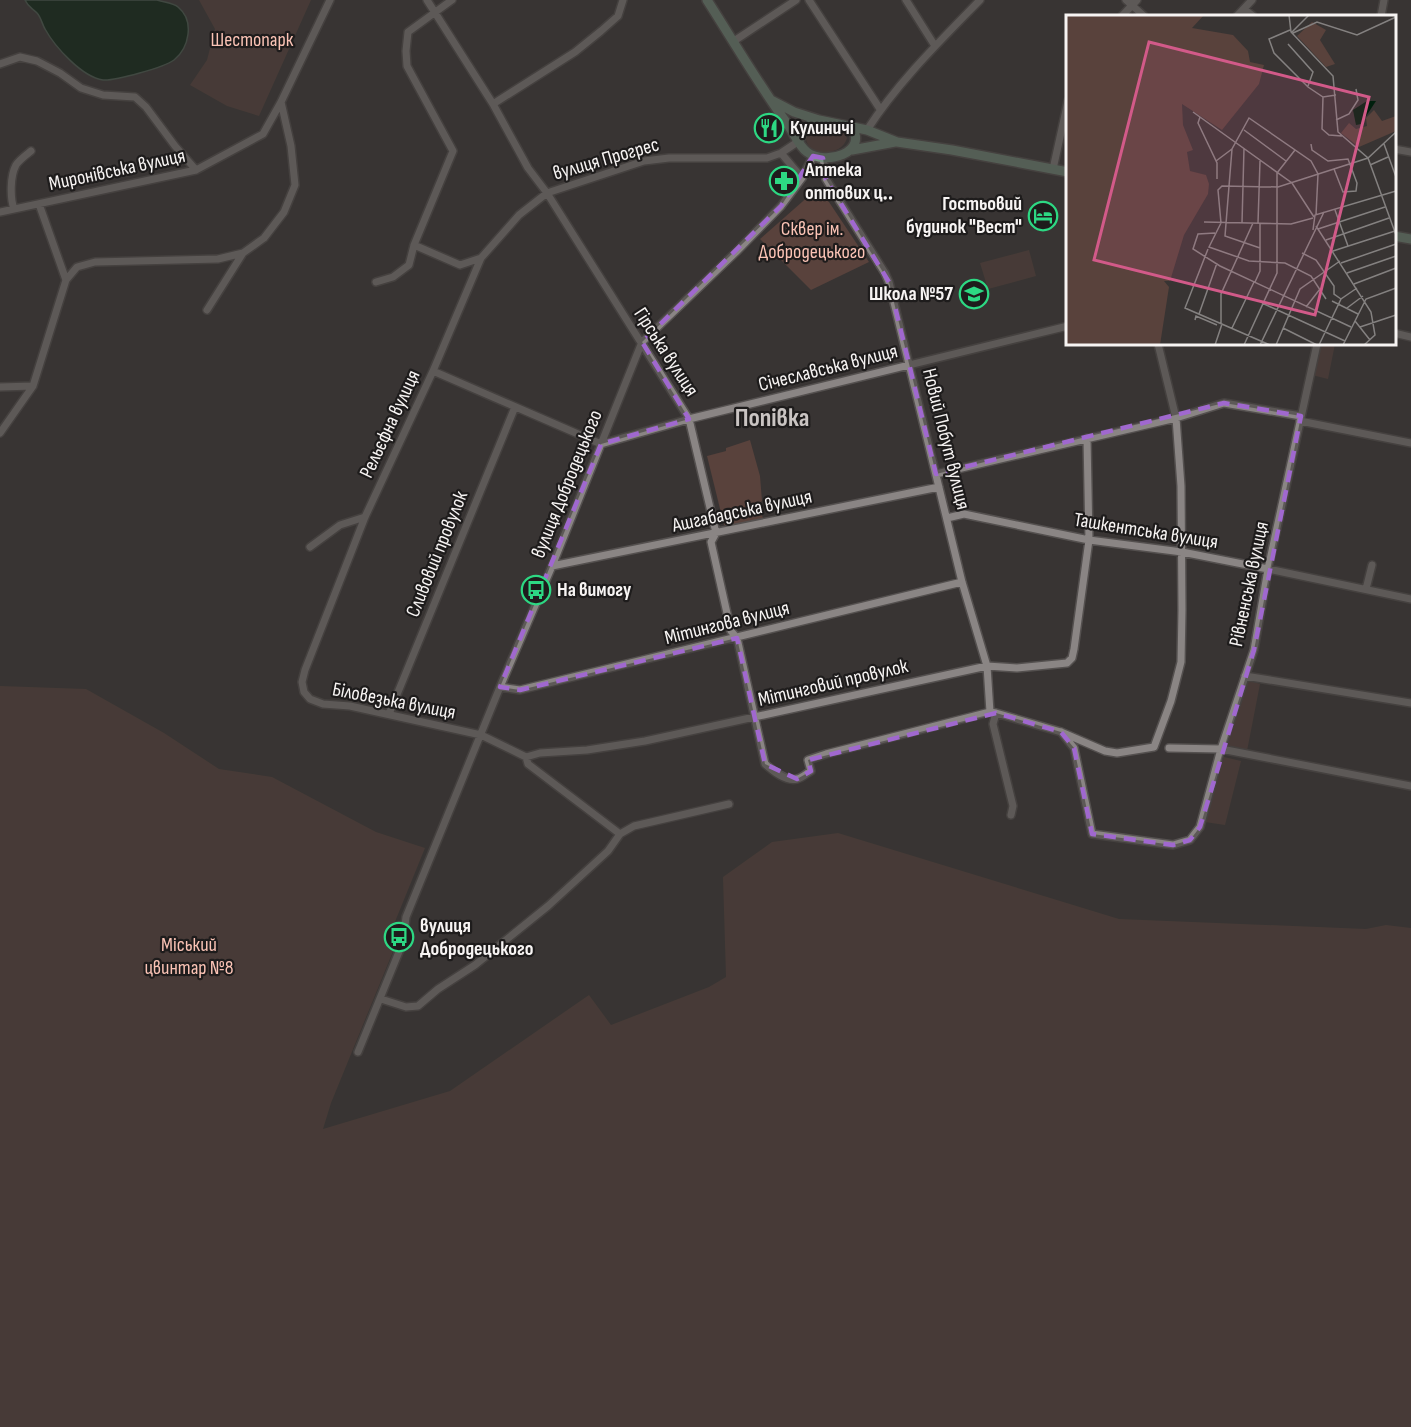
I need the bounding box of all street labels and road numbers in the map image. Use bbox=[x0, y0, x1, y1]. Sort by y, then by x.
street label: вулиця Прогрес bbox=[550, 132, 662, 186]
street label: Миронівська вулиця bbox=[47, 144, 187, 196]
street label: Гірська вулиця bbox=[628, 303, 704, 401]
street label: Січеславська вулиця bbox=[756, 339, 900, 397]
street label: Рельєфна вулиця bbox=[355, 366, 425, 482]
street label: Новий Побут вулиця bbox=[917, 366, 975, 512]
street label: вулиця Добродецького bbox=[526, 406, 608, 562]
street label: Ашгабадська вулиця bbox=[669, 484, 814, 538]
street label: Сливовий провулок bbox=[401, 487, 473, 620]
street label: Ташкентська вулиця bbox=[1072, 508, 1220, 554]
street label: Рівненська вулиця bbox=[1224, 519, 1274, 649]
street label: Мітингова вулиця bbox=[662, 596, 792, 650]
street label: Мітинговий провулок bbox=[756, 654, 911, 712]
street label: Біловезька вулиця bbox=[330, 677, 458, 725]

